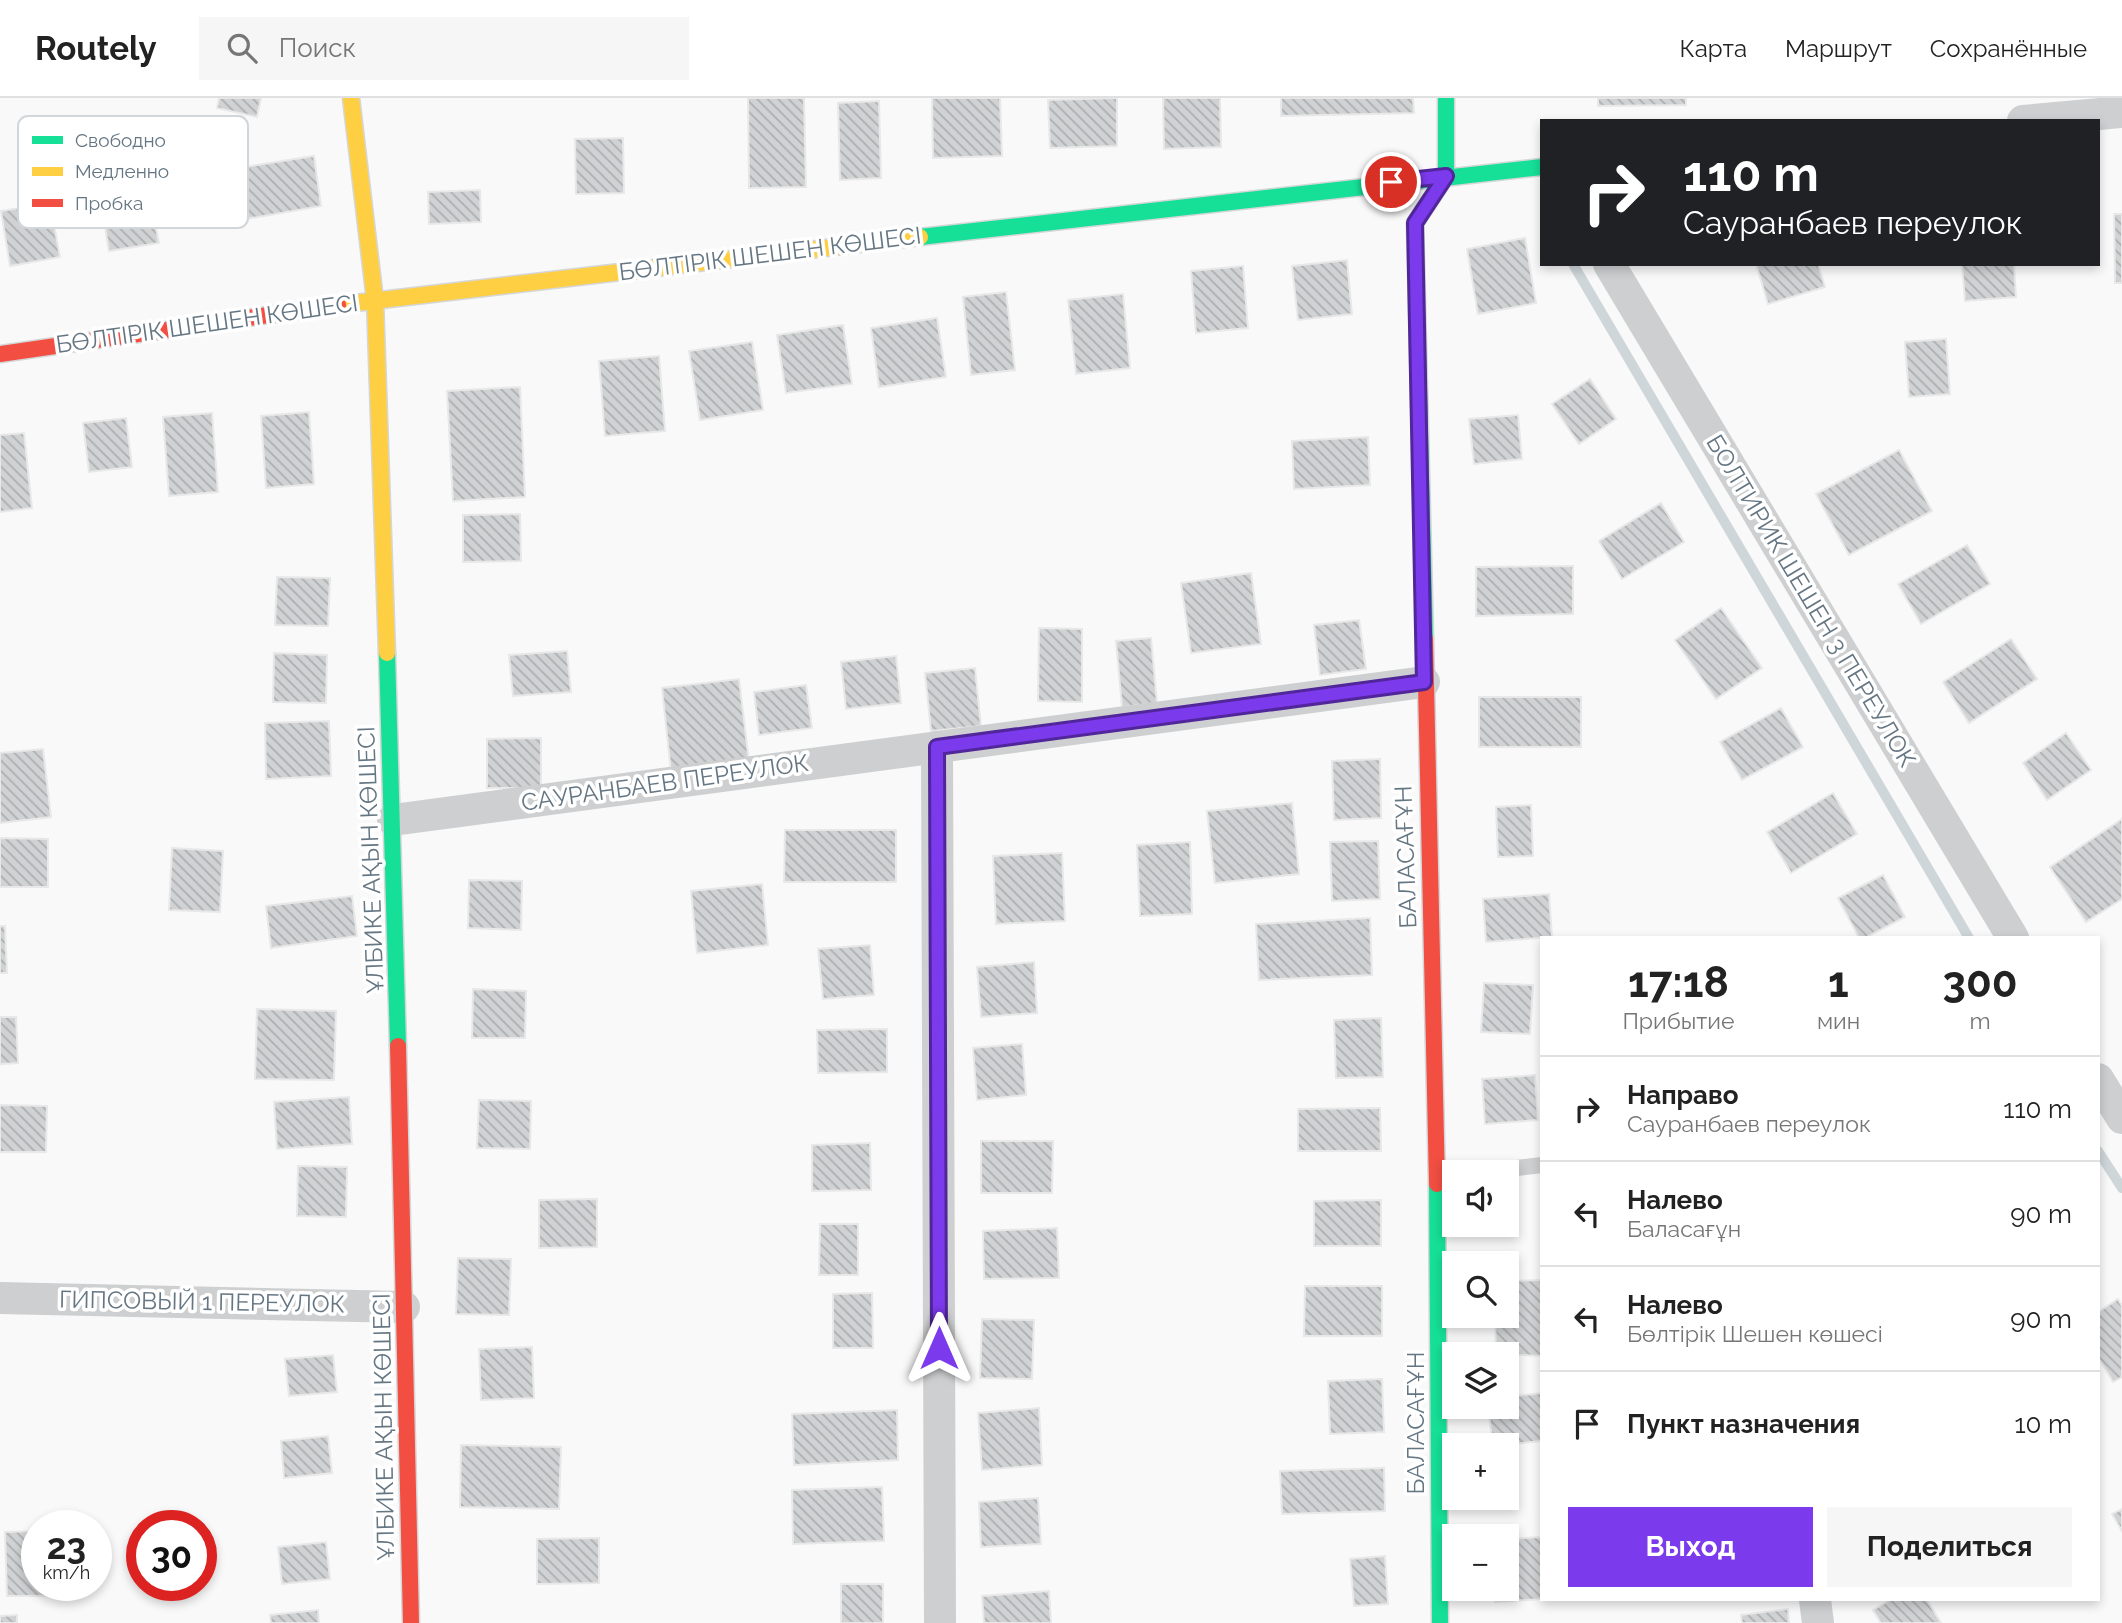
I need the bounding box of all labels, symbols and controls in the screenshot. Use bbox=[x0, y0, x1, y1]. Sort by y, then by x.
search box bbox=[199, 17, 689, 80]
text: Routely bbox=[35, 29, 157, 68]
icon: search bbox=[223, 29, 261, 67]
text: Поиск bbox=[279, 33, 356, 63]
text: Карта bbox=[1679, 34, 1747, 63]
text: Маршрут bbox=[1785, 34, 1892, 63]
text: Сохранённые bbox=[1930, 34, 2087, 63]
legend bbox=[18, 116, 248, 228]
text: Свободно bbox=[75, 129, 166, 151]
text: 110 m bbox=[1683, 145, 1819, 202]
icon: right bbox=[1568, 147, 1659, 238]
pin bbox=[1361, 152, 1421, 212]
text: Медленно bbox=[75, 160, 169, 182]
icon: arrive bbox=[1372, 163, 1410, 201]
text: Пробка bbox=[75, 192, 143, 214]
text: Сауранбаев переулок bbox=[1683, 204, 2022, 241]
street label: БӨЛТІРІК ШЕШЕН КӨШЕСІ bbox=[617, 221, 923, 286]
street label: БӨЛТІРІК ШЕШЕН КӨШЕСІ bbox=[54, 288, 360, 359]
street label: БОЛТИРИК ШЕШЕН 3 ПЕРЕУЛОК bbox=[1700, 429, 1922, 772]
street label: ҰЛБИКЕ АҚЫН КӨШЕСІ bbox=[351, 726, 390, 994]
street label: САУРАНБАЕВ ПЕРЕУЛОК bbox=[519, 748, 811, 817]
street label: БАЛАСАҒҰН bbox=[1389, 785, 1422, 929]
text: 17:18 bbox=[1628, 958, 1729, 1007]
text: 1 bbox=[1828, 958, 1849, 1007]
text: 300 bbox=[1943, 958, 2018, 1007]
text: Прибытие bbox=[1622, 1007, 1734, 1034]
text: мин bbox=[1817, 1007, 1860, 1034]
text: m bbox=[1969, 1007, 1991, 1034]
text: Направо bbox=[1627, 1080, 1738, 1110]
icon: right bbox=[1568, 1090, 1606, 1128]
text: 110 m bbox=[2003, 1094, 2072, 1124]
text: Сауранбаев переулок bbox=[1627, 1110, 1871, 1137]
map controls bbox=[1442, 1160, 1519, 1601]
button: sound bbox=[1442, 1160, 1519, 1237]
text: Налево bbox=[1627, 1185, 1723, 1215]
icon: left bbox=[1568, 1195, 1606, 1233]
text: 90 m bbox=[2010, 1199, 2072, 1229]
text: Баласағұн bbox=[1627, 1215, 1741, 1242]
button: search bbox=[1442, 1251, 1519, 1328]
street label: ГИПСОВЫЙ 1 ПЕРЕУЛОК bbox=[59, 1285, 345, 1318]
text: Налево bbox=[1627, 1290, 1723, 1320]
street label: ҰЛБИКЕ АҚЫН КӨШЕСІ bbox=[367, 1293, 400, 1561]
icon: left bbox=[1568, 1300, 1606, 1338]
text: 90 m bbox=[2010, 1304, 2072, 1334]
position arrow bbox=[902, 1311, 976, 1385]
text: Бөлтірік Шешен көшесі bbox=[1627, 1320, 1883, 1347]
button: layers bbox=[1442, 1342, 1519, 1419]
street label: БАЛАСАҒҰН bbox=[1401, 1352, 1430, 1494]
icon: arrive bbox=[1568, 1405, 1606, 1443]
text: Пункт назначения bbox=[1627, 1409, 1860, 1439]
text: 10 m bbox=[2014, 1409, 2072, 1439]
button: + bbox=[1442, 1433, 1519, 1510]
button: Выход bbox=[1568, 1507, 1813, 1587]
button: Поделиться bbox=[1827, 1507, 2072, 1587]
speed limit sign: 30 bbox=[126, 1510, 217, 1601]
button: − bbox=[1442, 1524, 1519, 1601]
text: 23 bbox=[47, 1526, 86, 1567]
text: km/h bbox=[43, 1562, 90, 1583]

